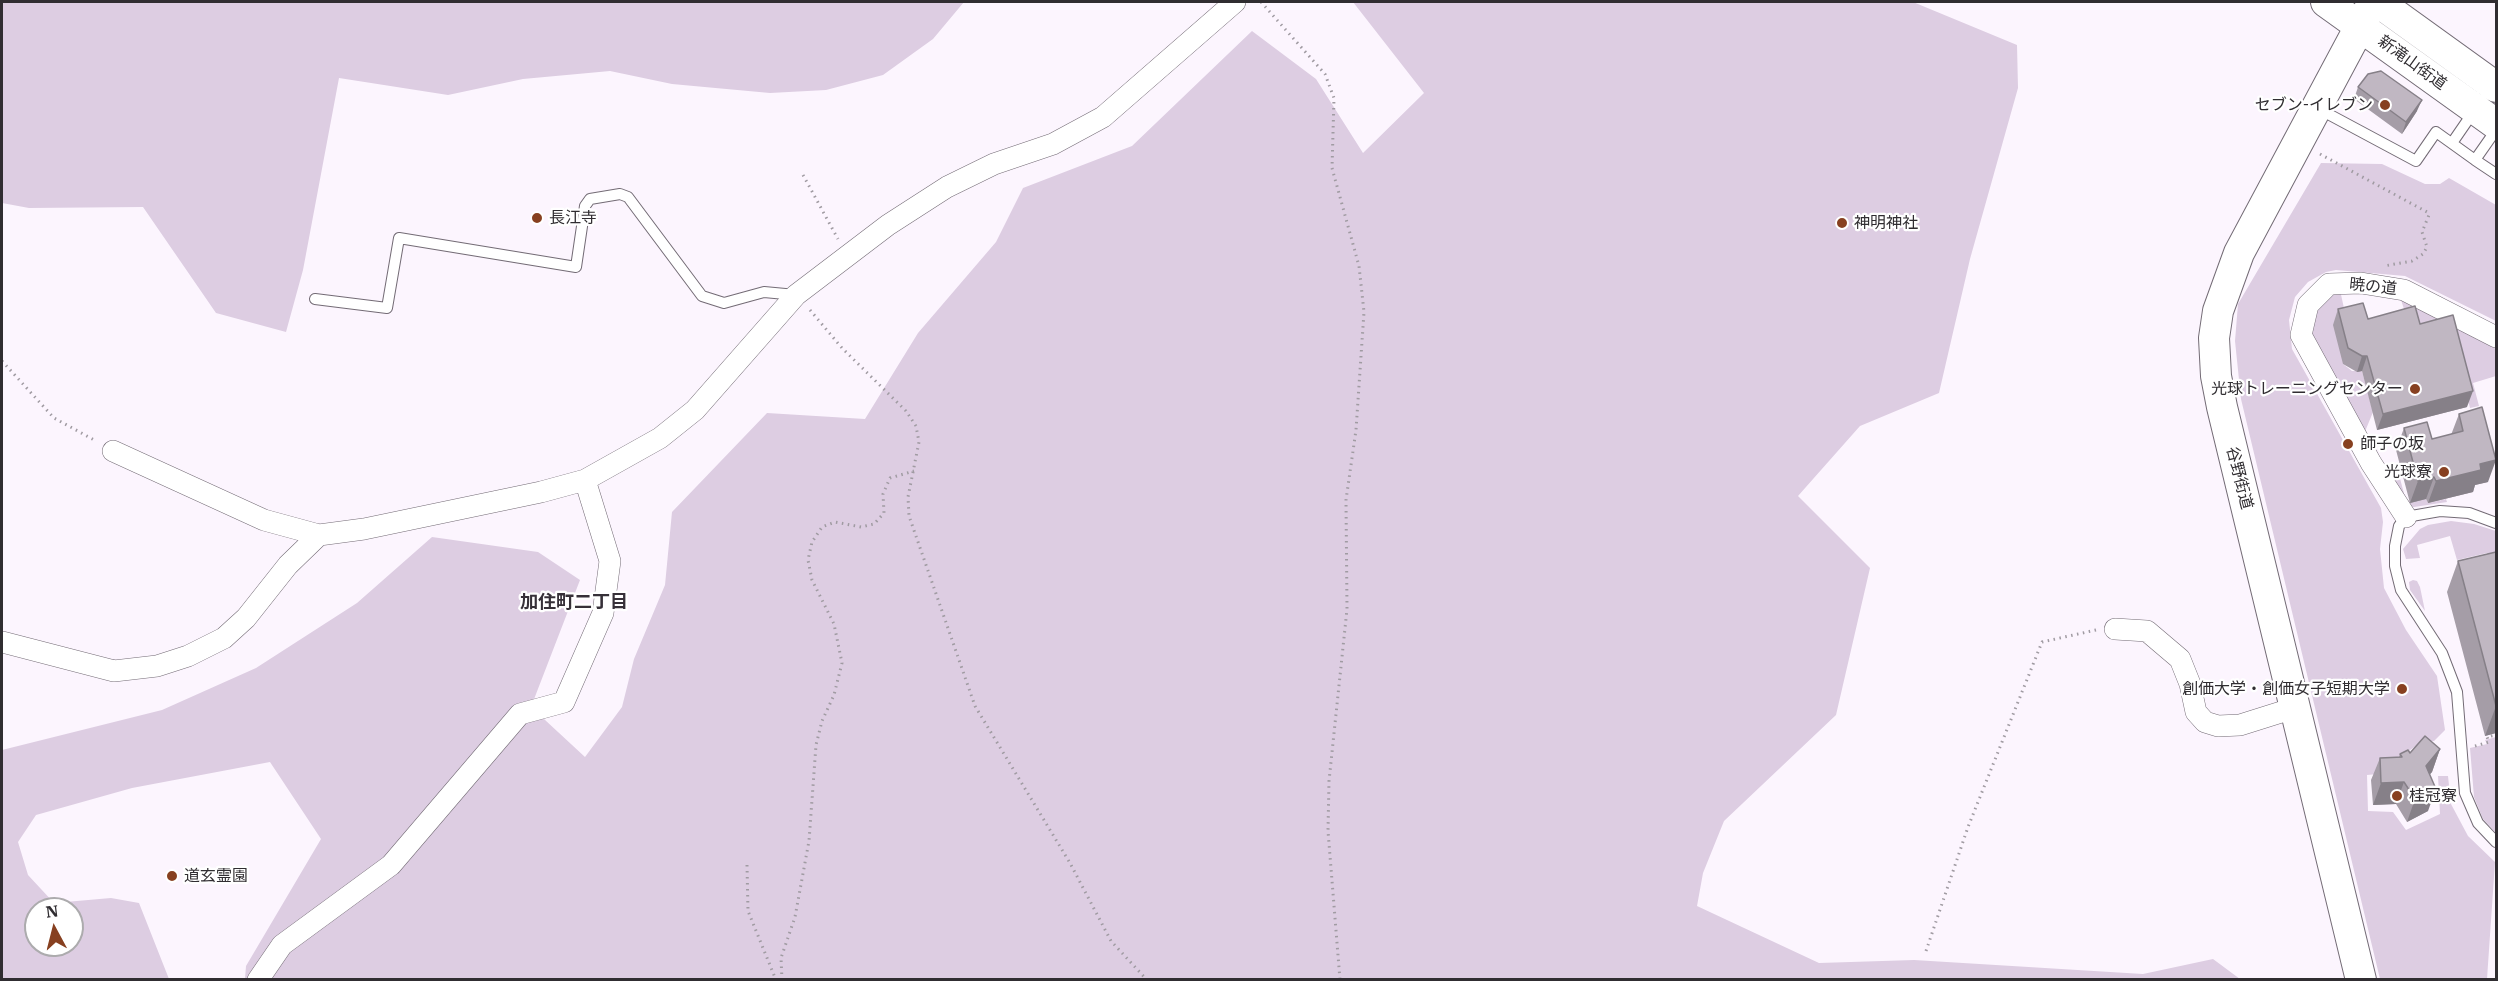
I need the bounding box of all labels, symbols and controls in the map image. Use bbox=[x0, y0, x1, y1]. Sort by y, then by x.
street label: 新滝山街道 bbox=[2374, 32, 2450, 94]
place label: セブン-イレブン bbox=[2255, 95, 2373, 115]
marker: セブン-イレブン bbox=[2378, 98, 2392, 112]
place label: 長江寺 bbox=[549, 208, 597, 228]
marker: 長江寺 bbox=[530, 211, 544, 225]
place label: 神明神社 bbox=[1854, 213, 1918, 233]
marker: 神明神社 bbox=[1835, 216, 1849, 230]
street label: 暁の道 bbox=[2348, 275, 2398, 299]
place label: 光球トレーニングセンター bbox=[2211, 379, 2403, 399]
marker: 光球トレーニングセンター bbox=[2408, 382, 2422, 396]
place label: 師子の坂 bbox=[2360, 434, 2424, 454]
marker: 師子の坂 bbox=[2341, 437, 2355, 451]
street label: 谷野街道 bbox=[2222, 445, 2256, 511]
place label: 光球寮 bbox=[2384, 462, 2432, 482]
marker: 光球寮 bbox=[2437, 465, 2451, 479]
district label: 加住町二丁目 bbox=[520, 592, 628, 614]
place label: 創価大学・創価女子短期大学 bbox=[2182, 679, 2390, 699]
marker: 創価大学・創価女子短期大学 bbox=[2395, 682, 2409, 696]
place label: 桂冠寮 bbox=[2409, 786, 2457, 806]
marker: 桂冠寮 bbox=[2390, 789, 2404, 803]
place label: 道玄霊園 bbox=[184, 866, 248, 886]
marker: 道玄霊園 bbox=[165, 869, 179, 883]
north arrow bbox=[24, 897, 84, 957]
text: N bbox=[45, 900, 60, 922]

